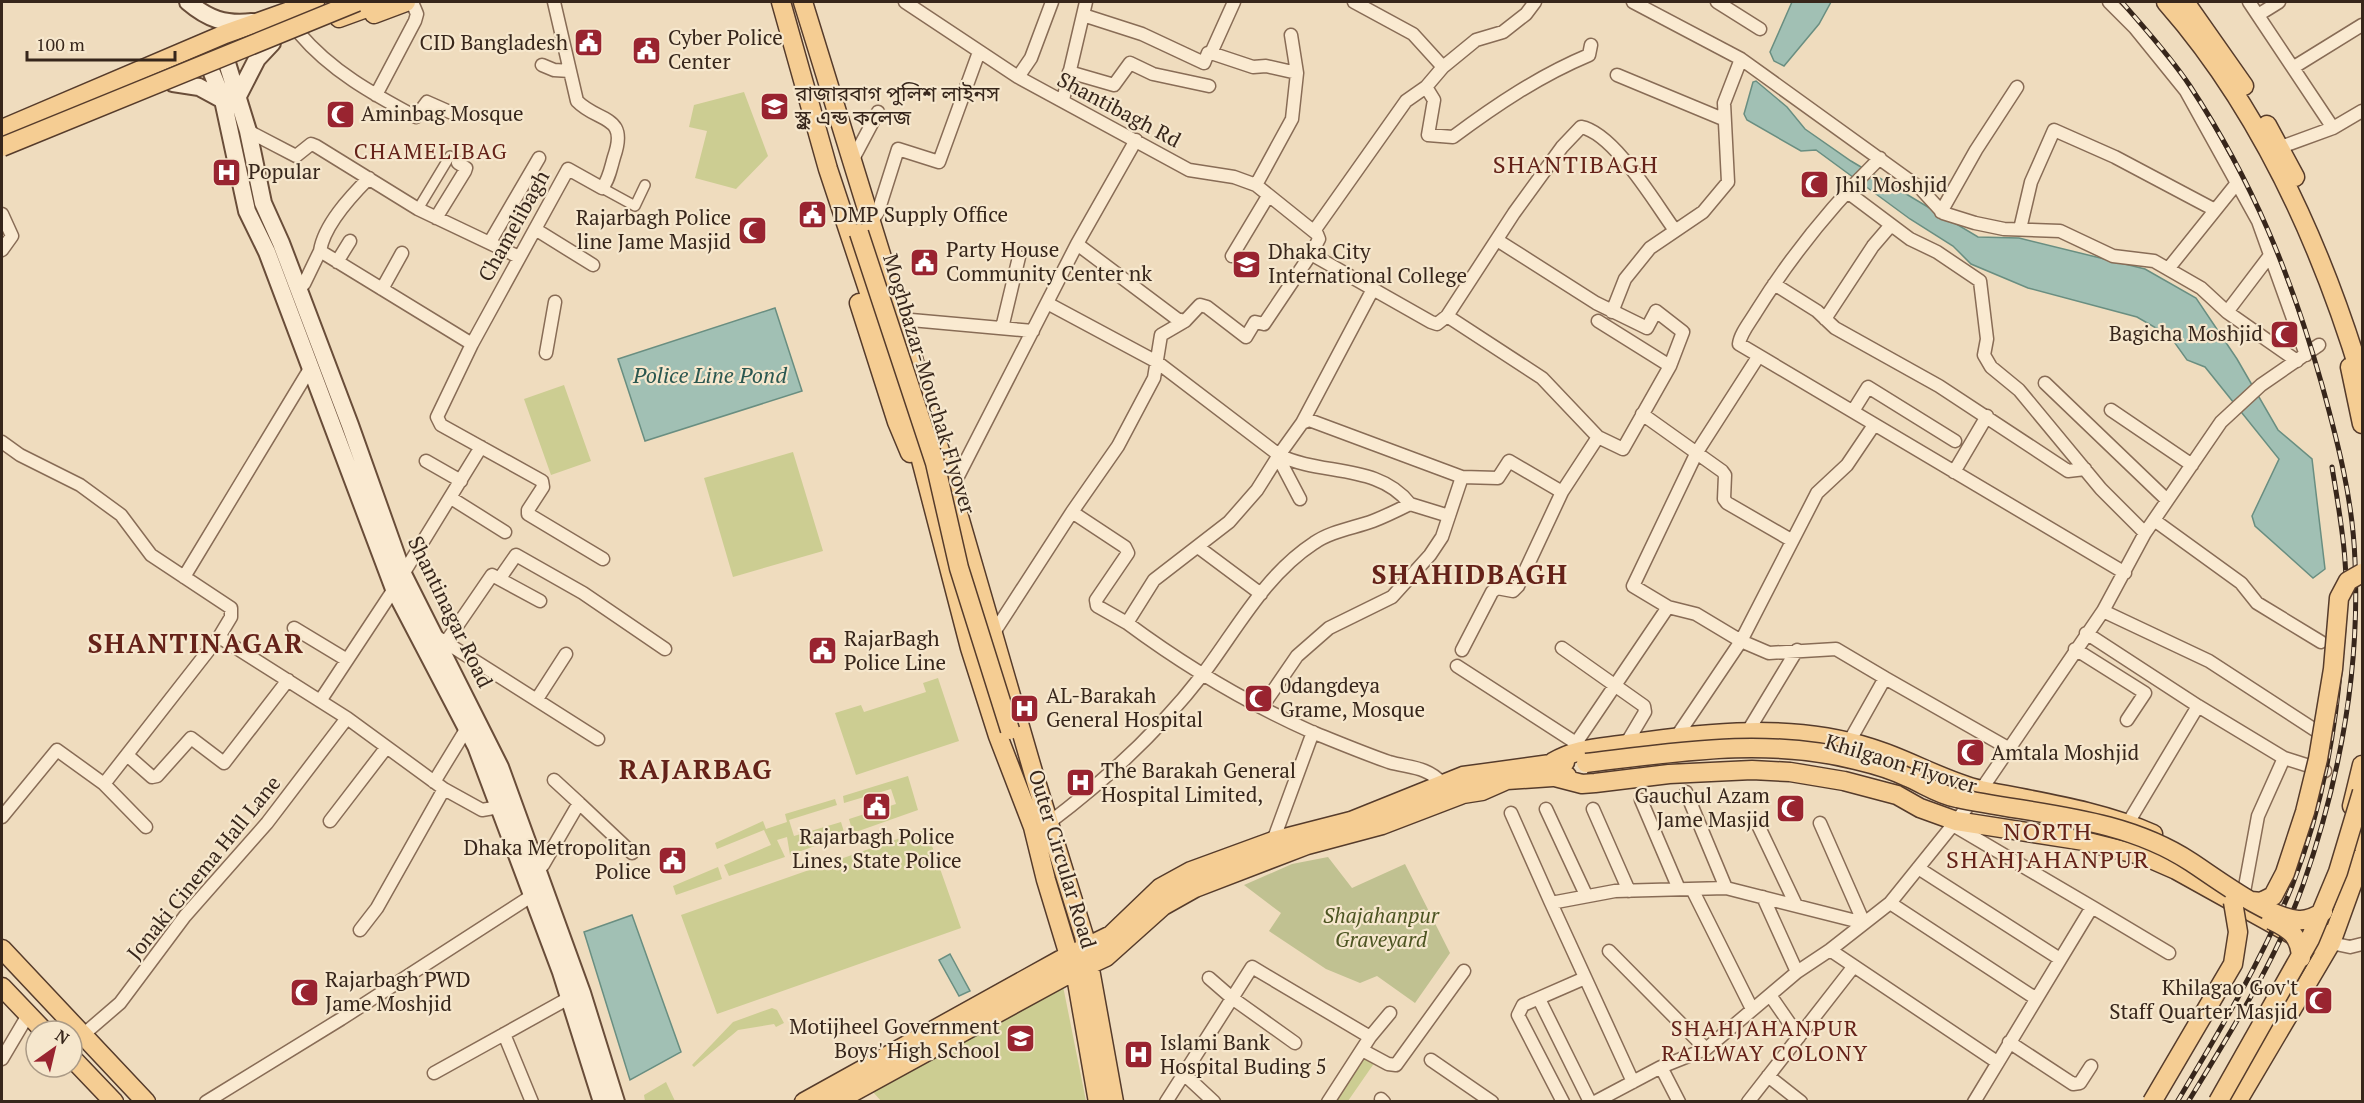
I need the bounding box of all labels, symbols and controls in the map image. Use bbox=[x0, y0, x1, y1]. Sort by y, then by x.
place label: Cyber Police Center bbox=[668, 23, 783, 75]
scale bar bbox=[27, 24, 176, 62]
public building icon: CID Bangladesh bbox=[573, 27, 605, 59]
place label: CID Bangladesh bbox=[420, 28, 568, 56]
text: 100 m bbox=[36, 32, 85, 56]
public building icon: Cyber Police Center bbox=[631, 34, 663, 66]
street label: Shantibagh Rd bbox=[1053, 65, 1187, 154]
place label: রাজারবাগ পুলিশ লাইনস স্কুল এন্ড কলেজ bbox=[794, 79, 1000, 131]
school or university icon: রাজারবাগ পুলিশ লাইনস স্কুল এন্ড কলেজ bbox=[758, 90, 790, 122]
mosque icon: Aminbag Mosque bbox=[324, 98, 356, 130]
place label: Aminbag Mosque bbox=[361, 99, 524, 127]
district label: CHAMELIBAG bbox=[354, 136, 508, 165]
district label: SHANTIBAGH bbox=[1493, 148, 1659, 180]
hospital icon: Popular bbox=[211, 156, 243, 188]
place label: Popular bbox=[248, 157, 320, 185]
street label: Chamelibagh bbox=[471, 165, 555, 286]
mosque icon: Jhil Moshjid bbox=[1798, 169, 1830, 201]
place label: Jhil Moshjid bbox=[1835, 170, 1948, 198]
public building icon: DMP Supply Office bbox=[796, 199, 828, 231]
place label: DMP Supply Office bbox=[833, 200, 1008, 228]
place label: Rajarbagh Police line Jame Masjid bbox=[576, 203, 731, 255]
mosque icon: Rajarbagh Police line Jame Masjid bbox=[736, 214, 768, 246]
place label: Party House Community Center nk bbox=[946, 235, 1152, 287]
place label: Dhaka City International College bbox=[1268, 237, 1467, 289]
public building icon: Party House Community Center nk bbox=[909, 246, 941, 278]
school or university icon: Dhaka City International College bbox=[1231, 248, 1263, 280]
street label: Moghbazar-Mouchak Flyover bbox=[877, 250, 983, 517]
mosque icon: Bagicha Moshjid bbox=[2268, 318, 2300, 350]
place label: Bagicha Moshjid bbox=[2109, 319, 2263, 347]
water label: Police Line Pond bbox=[632, 360, 788, 389]
street label: Shantinagar Road bbox=[402, 531, 500, 692]
district label: SHAHIDBAGH bbox=[1372, 556, 1568, 592]
place label: RajarBagh Police Line bbox=[844, 624, 946, 676]
district label: SHANTINAGAR bbox=[88, 625, 304, 661]
public building icon: RajarBagh Police Line bbox=[807, 635, 839, 667]
place label: 0dangdeya Grame, Mosque bbox=[1280, 671, 1425, 723]
place label: AL-Barakah General Hospital bbox=[1046, 681, 1203, 733]
mosque icon: 0dangdeya Grame, Mosque bbox=[1243, 682, 1275, 714]
hospital icon: AL-Barakah General Hospital bbox=[1009, 692, 1041, 724]
street label: Khilgaon Flyover bbox=[1822, 727, 1981, 799]
mosque icon: Amtala Moshjid bbox=[1954, 737, 1986, 769]
place label: Amtala Moshjid bbox=[1991, 738, 2139, 766]
district label: RAJARBAG bbox=[619, 751, 773, 787]
place label: The Barakah General Hospital Limited, bbox=[1101, 756, 1296, 808]
street label: Outer Circular Road bbox=[1022, 766, 1104, 952]
hospital icon: The Barakah General Hospital Limited, bbox=[1064, 767, 1096, 799]
street label: Jonaki Cinema Hall Lane bbox=[120, 769, 286, 965]
place label: Gauchul Azam Jame Masjid bbox=[1634, 781, 1770, 833]
public building icon: Rajarbagh Police Lines, State Police bbox=[861, 790, 893, 822]
mosque icon: Gauchul Azam Jame Masjid bbox=[1775, 792, 1807, 824]
district label: NORTH SHAHJAHANPUR bbox=[1946, 815, 2150, 875]
place label: Rajarbagh Police Lines, State Police bbox=[792, 822, 962, 874]
place label: Dhaka Metropolitan Police bbox=[463, 833, 652, 885]
public building icon: Dhaka Metropolitan Police bbox=[656, 844, 688, 876]
park label: Shajahanpur Graveyard bbox=[1323, 901, 1440, 953]
place label: Rajarbagh PWD Jame Moshjid bbox=[325, 965, 471, 1017]
place label: Khilagao Gov't Staff Quarter Masjid bbox=[2109, 973, 2298, 1025]
mosque icon: Rajarbagh PWD Jame Moshjid bbox=[288, 976, 320, 1008]
mosque icon: Khilagao Gov't Staff Quarter Masjid bbox=[2303, 984, 2335, 1016]
place label: Motijheel Government Boys' High School bbox=[789, 1012, 1000, 1064]
district label: SHAHJAHANPUR RAILWAY COLONY bbox=[1661, 1013, 1869, 1067]
north arrow bbox=[24, 1019, 84, 1079]
school or university icon: Motijheel Government Boys' High School bbox=[1005, 1023, 1037, 1055]
text: N bbox=[51, 1024, 74, 1049]
place label: Islami Bank Hospital Buding 5 bbox=[1160, 1028, 1327, 1080]
hospital icon: Islami Bank Hospital Buding 5 bbox=[1123, 1039, 1155, 1071]

